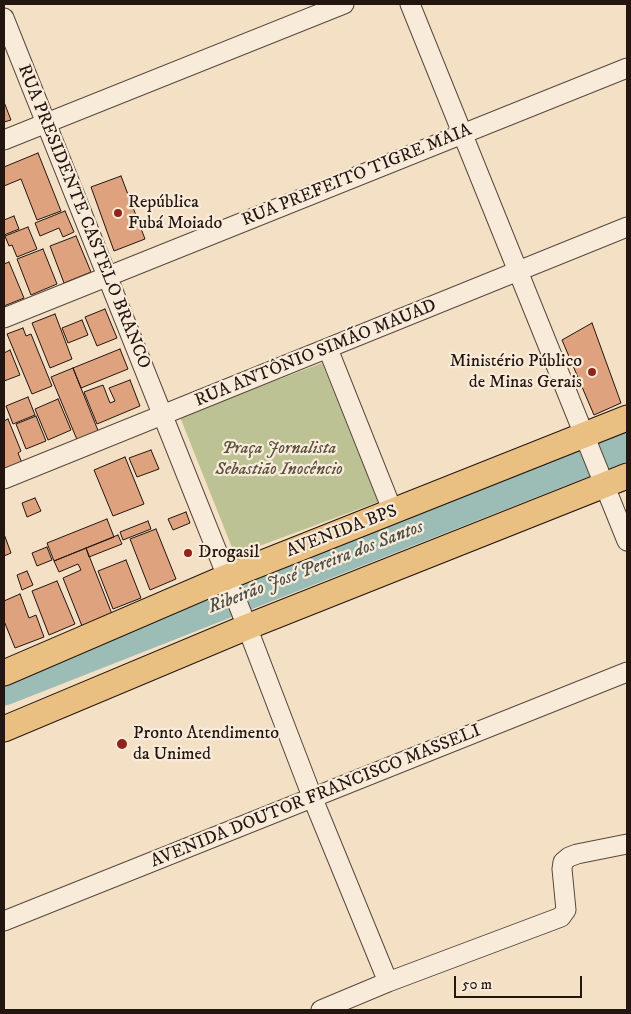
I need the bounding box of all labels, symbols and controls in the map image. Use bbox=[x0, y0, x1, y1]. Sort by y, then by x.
street label: RUA PRESIDENTE CASTELO BRANCO bbox=[12, 62, 154, 372]
street label: RUA PREFEITO TIGRE MAIA bbox=[239, 120, 475, 232]
place label: República Fubá Moiado bbox=[128, 192, 222, 234]
marker: República Fubá Moiado bbox=[112, 207, 124, 219]
street label: RUA ANTÔNIO SIMÃO MAUAD bbox=[192, 296, 440, 412]
place label: Ministério Público de Minas Gerais bbox=[450, 351, 582, 394]
marker: Ministério Público de Minas Gerais bbox=[586, 366, 598, 378]
park label: Praça Jornalista Sebastião Inocêncio bbox=[215, 438, 343, 480]
street label: AVENIDA BPS bbox=[284, 501, 400, 563]
water label: Ribeirão José Pereira dos Santos bbox=[205, 516, 427, 620]
place label: Drogasil bbox=[198, 542, 259, 564]
marker: Drogasil bbox=[182, 547, 194, 559]
street label: AVENIDA DOUTOR FRANCISCO MASSELI bbox=[148, 721, 484, 873]
place label: Pronto Atendimento da Unimed bbox=[133, 723, 279, 766]
marker: Pronto Atendimento da Unimed bbox=[115, 737, 129, 751]
scale bar bbox=[456, 966, 584, 998]
text: 50 m bbox=[462, 975, 492, 994]

